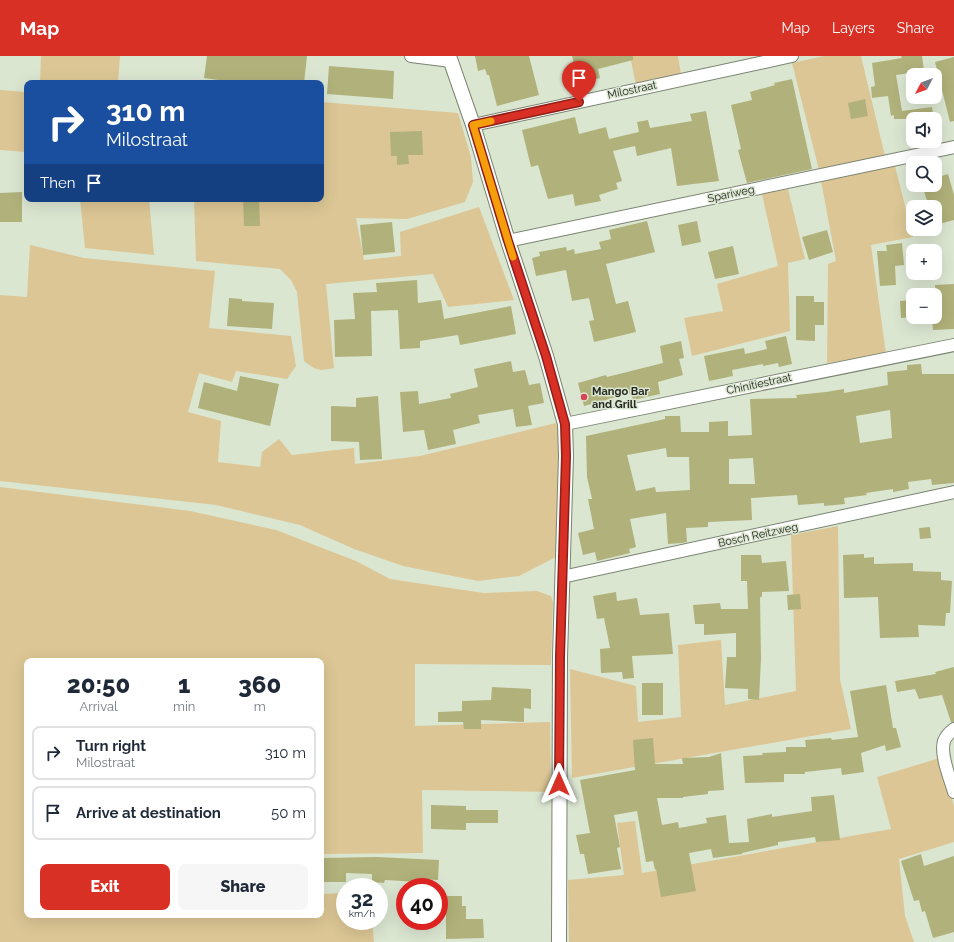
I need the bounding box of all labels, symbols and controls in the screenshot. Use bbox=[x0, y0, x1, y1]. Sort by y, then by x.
text: Map bbox=[20, 17, 59, 39]
text: Map bbox=[782, 20, 810, 36]
text: Layers bbox=[832, 20, 875, 36]
text: Share bbox=[897, 20, 934, 36]
pin bbox=[562, 61, 596, 102]
icon: arrive bbox=[568, 67, 590, 89]
north arrow bbox=[906, 68, 942, 104]
map controls bbox=[906, 68, 942, 324]
street label: Milostraat bbox=[606, 78, 658, 102]
text: 310 m bbox=[106, 95, 185, 128]
icon: right bbox=[40, 96, 92, 148]
button: sound bbox=[906, 112, 942, 148]
text: Milostraat bbox=[106, 129, 188, 150]
button: search bbox=[906, 156, 942, 192]
icon: arrive bbox=[83, 172, 105, 194]
text: Then bbox=[40, 174, 75, 192]
street label: Spariweg bbox=[706, 183, 756, 205]
button: layers bbox=[906, 200, 942, 236]
button: + bbox=[906, 244, 942, 280]
button: − bbox=[906, 288, 942, 324]
street label: Chinitiestraat bbox=[725, 371, 793, 397]
place label: Mango Bar and Grill bbox=[592, 385, 649, 411]
marker: Mango Bar and Grill bbox=[579, 392, 589, 402]
street label: Bosch Reitzweg bbox=[717, 520, 799, 550]
text: 20:50 bbox=[67, 670, 130, 699]
text: 1 bbox=[178, 670, 190, 699]
text: 360 bbox=[238, 670, 281, 699]
text: Arrival bbox=[79, 699, 118, 714]
text: min bbox=[173, 699, 195, 714]
text: m bbox=[254, 699, 266, 714]
text: Turn right bbox=[76, 737, 146, 755]
icon: right bbox=[42, 742, 64, 764]
text: 310 m bbox=[265, 744, 306, 762]
text: Milostraat bbox=[76, 755, 135, 770]
position arrow bbox=[538, 763, 580, 805]
icon: arrive bbox=[42, 802, 64, 824]
text: Arrive at destination bbox=[76, 804, 221, 822]
text: 50 m bbox=[271, 804, 306, 822]
button: Exit bbox=[40, 864, 170, 910]
button: Share bbox=[178, 864, 308, 910]
speed limit sign: 40 bbox=[396, 878, 448, 930]
text: 32 bbox=[351, 887, 373, 911]
text: km/h bbox=[349, 908, 375, 919]

